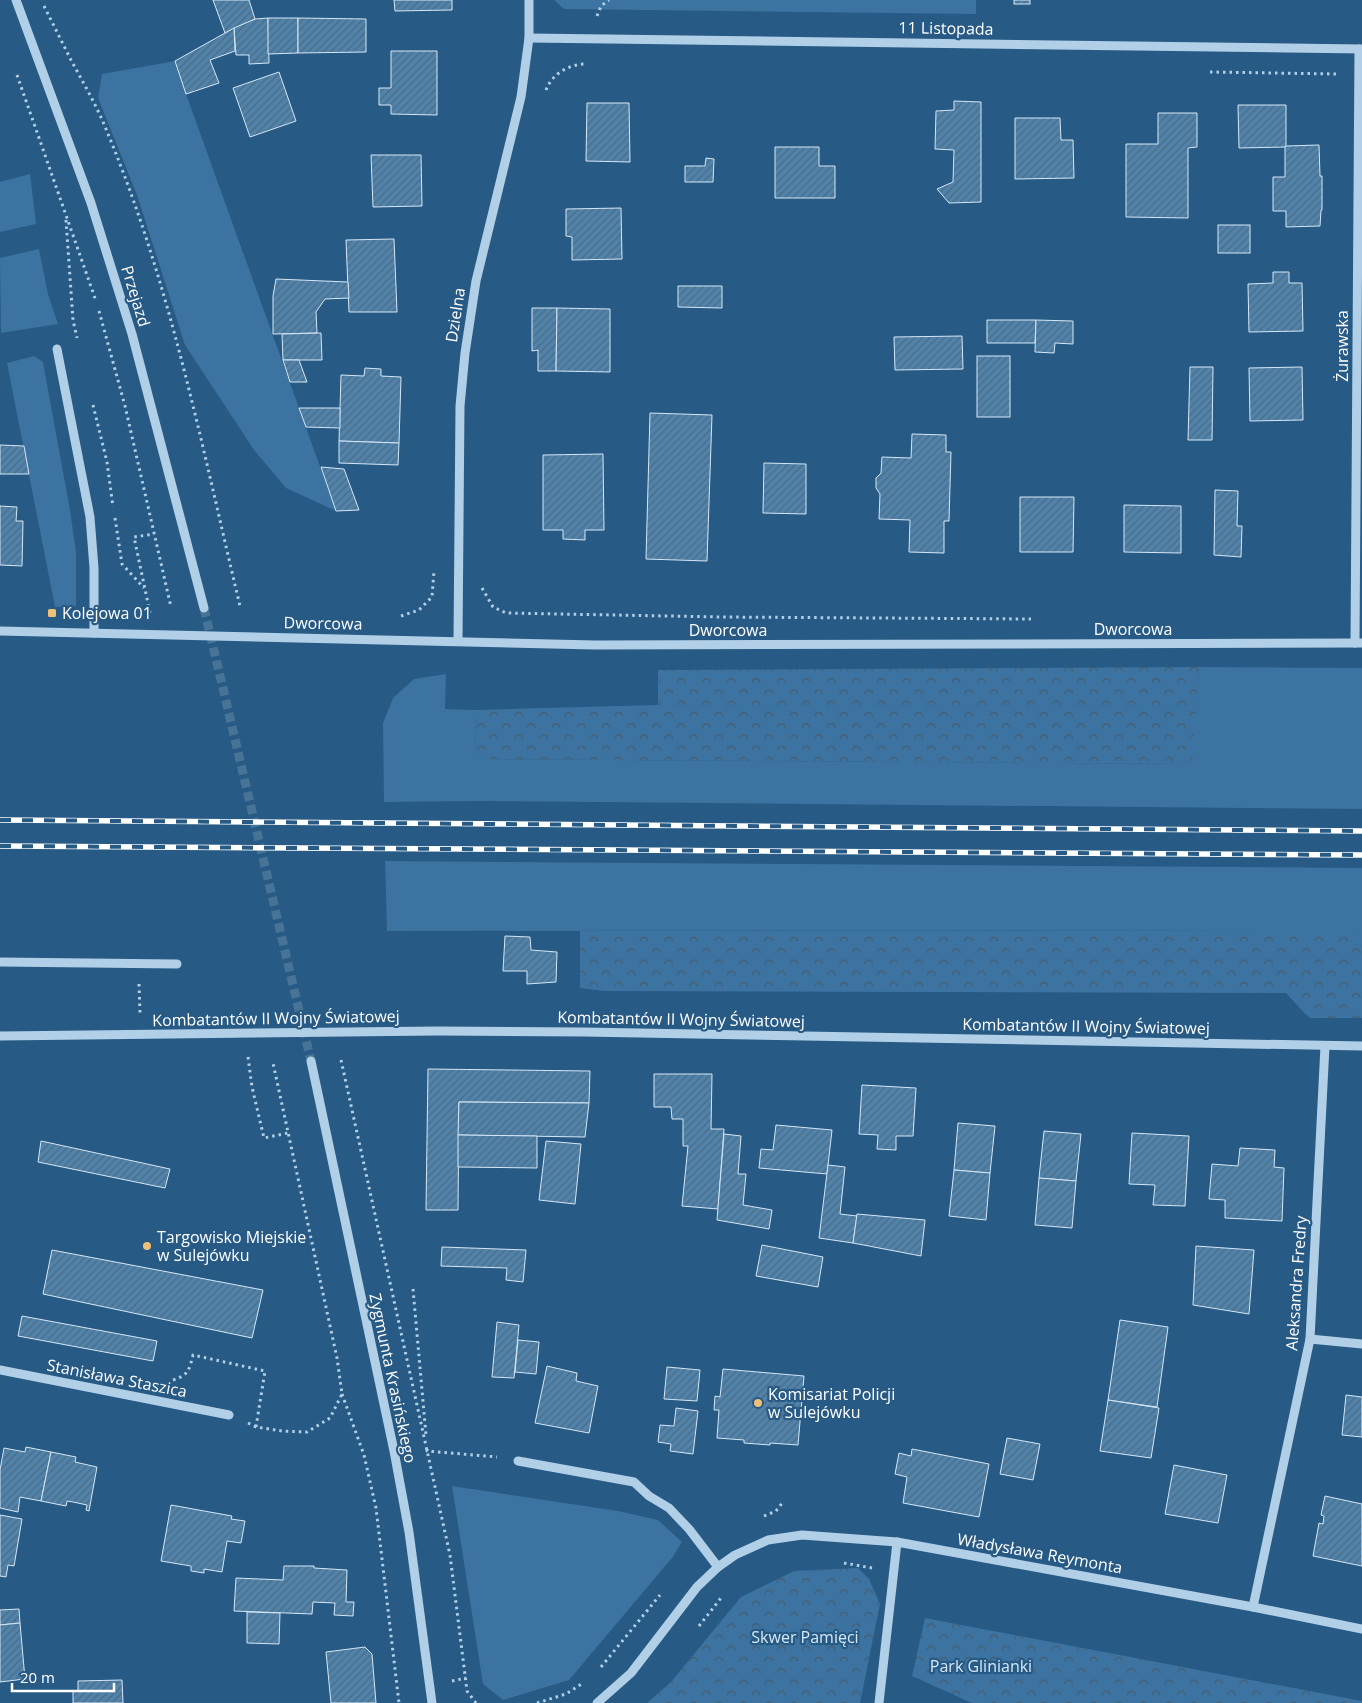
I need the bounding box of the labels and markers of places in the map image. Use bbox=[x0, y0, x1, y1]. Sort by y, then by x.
place label: Kolejowa 01 bbox=[62, 602, 152, 624]
marker: Kolejowa 01 bbox=[46, 607, 58, 619]
place label: Targowisko Miejskie w Sulejówku bbox=[157, 1226, 306, 1266]
marker: Targowisko Miejskie w Sulejówku bbox=[141, 1240, 153, 1252]
place label: Komisariat Policji w Sulejówku bbox=[768, 1383, 895, 1423]
marker: Komisariat Policji w Sulejówku bbox=[752, 1397, 764, 1409]

